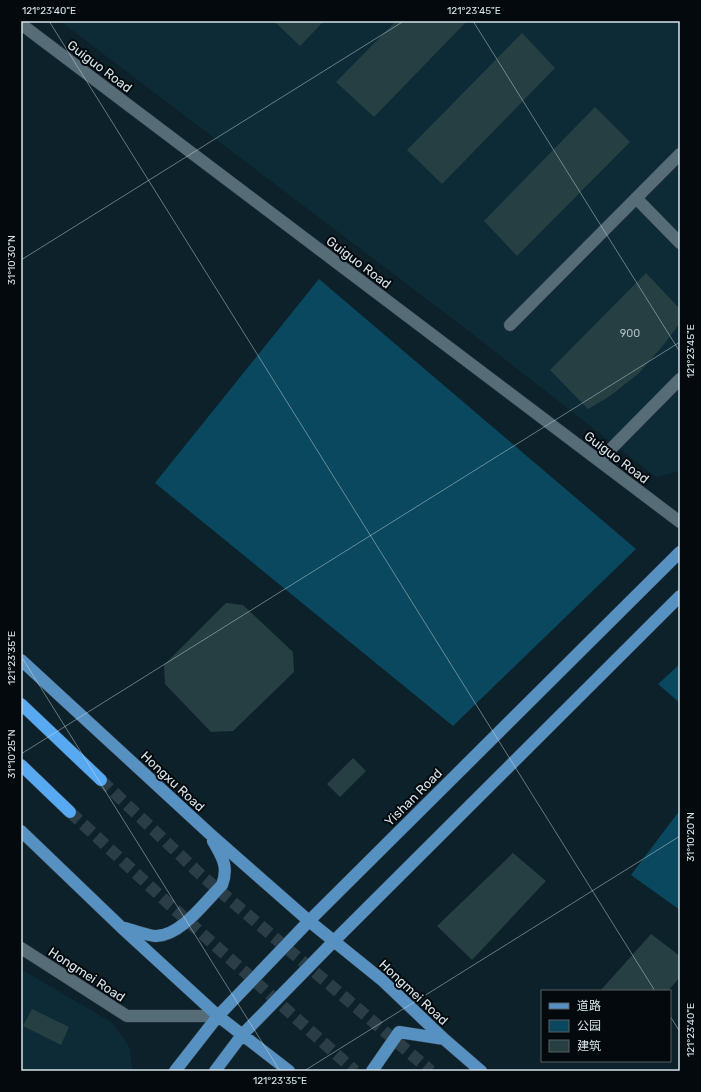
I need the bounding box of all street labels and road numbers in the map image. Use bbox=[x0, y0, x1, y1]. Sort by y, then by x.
street label: Guiguo Road bbox=[64, 37, 135, 96]
street label: Guiguo Road bbox=[323, 233, 394, 292]
street label: Guiguo Road bbox=[581, 428, 652, 487]
street label: Hongxu Road bbox=[137, 748, 207, 815]
street label: Yishan Road bbox=[382, 766, 445, 829]
street label: Hongmei Road bbox=[45, 944, 128, 1006]
street label: Hongmei Road bbox=[376, 957, 451, 1029]

